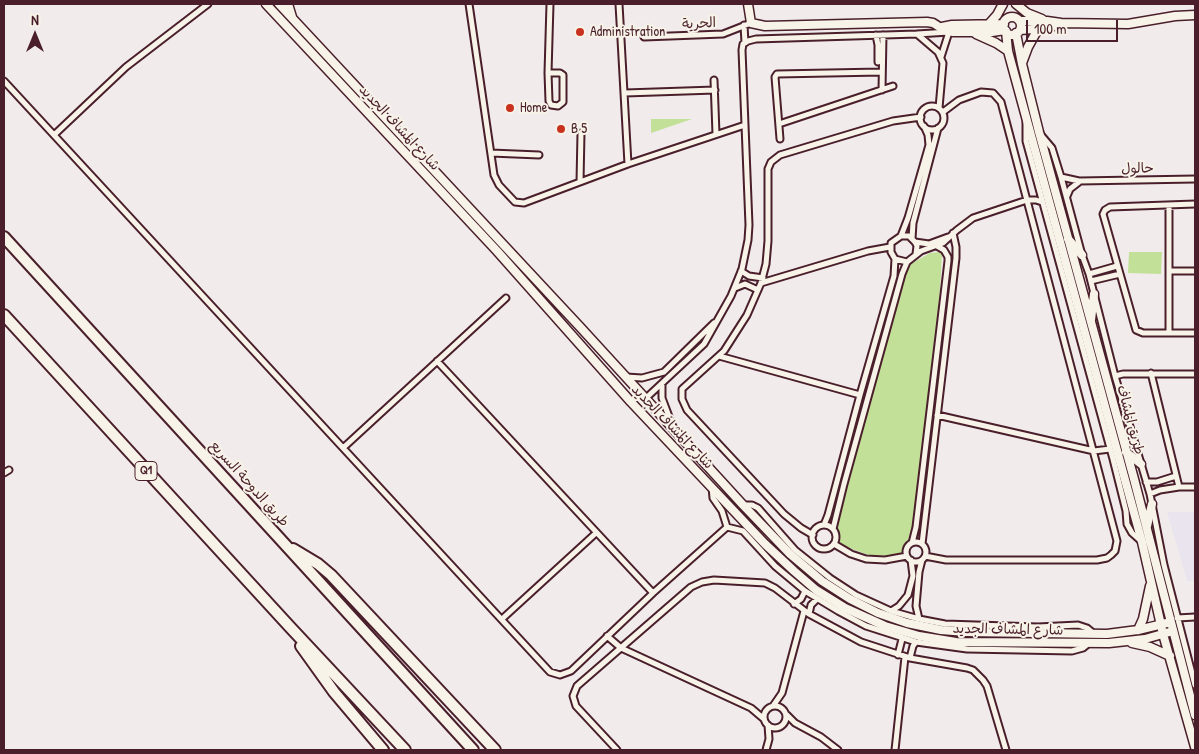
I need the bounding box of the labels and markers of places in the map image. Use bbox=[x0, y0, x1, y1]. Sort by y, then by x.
place label: Administration bbox=[590, 24, 665, 40]
marker: Administration bbox=[574, 26, 586, 38]
place label: Home bbox=[520, 100, 547, 116]
marker: Home bbox=[504, 102, 516, 114]
place label: B 5 bbox=[571, 121, 587, 137]
marker: B 5 bbox=[555, 123, 567, 135]

